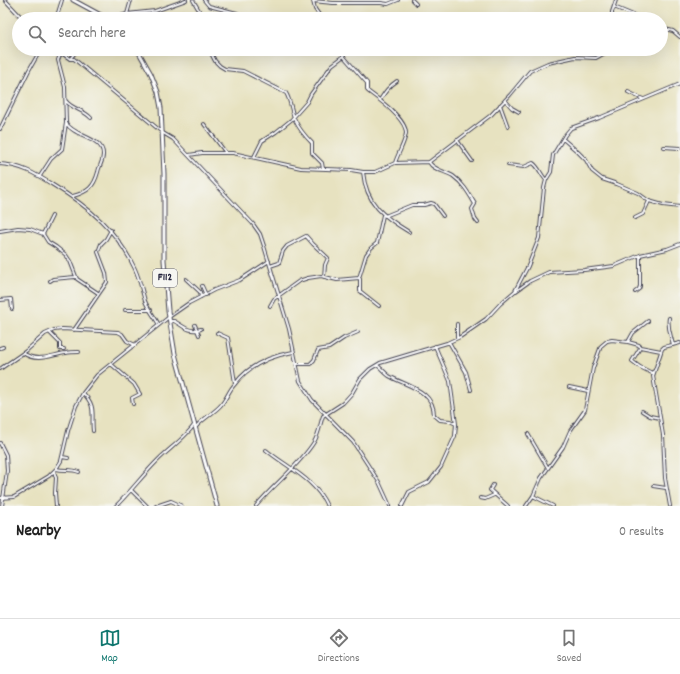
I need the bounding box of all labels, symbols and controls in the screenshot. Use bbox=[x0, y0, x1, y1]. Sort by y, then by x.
search box bbox=[12, 12, 668, 56]
icon: search bbox=[26, 23, 48, 45]
text: Search here bbox=[58, 23, 126, 45]
road number: F112 bbox=[153, 269, 177, 287]
text: Nearby bbox=[16, 520, 60, 544]
text: 0 results bbox=[619, 523, 664, 542]
tab: Map bbox=[99, 627, 121, 667]
tab: Directions bbox=[318, 627, 360, 667]
tab: Saved bbox=[557, 627, 581, 667]

